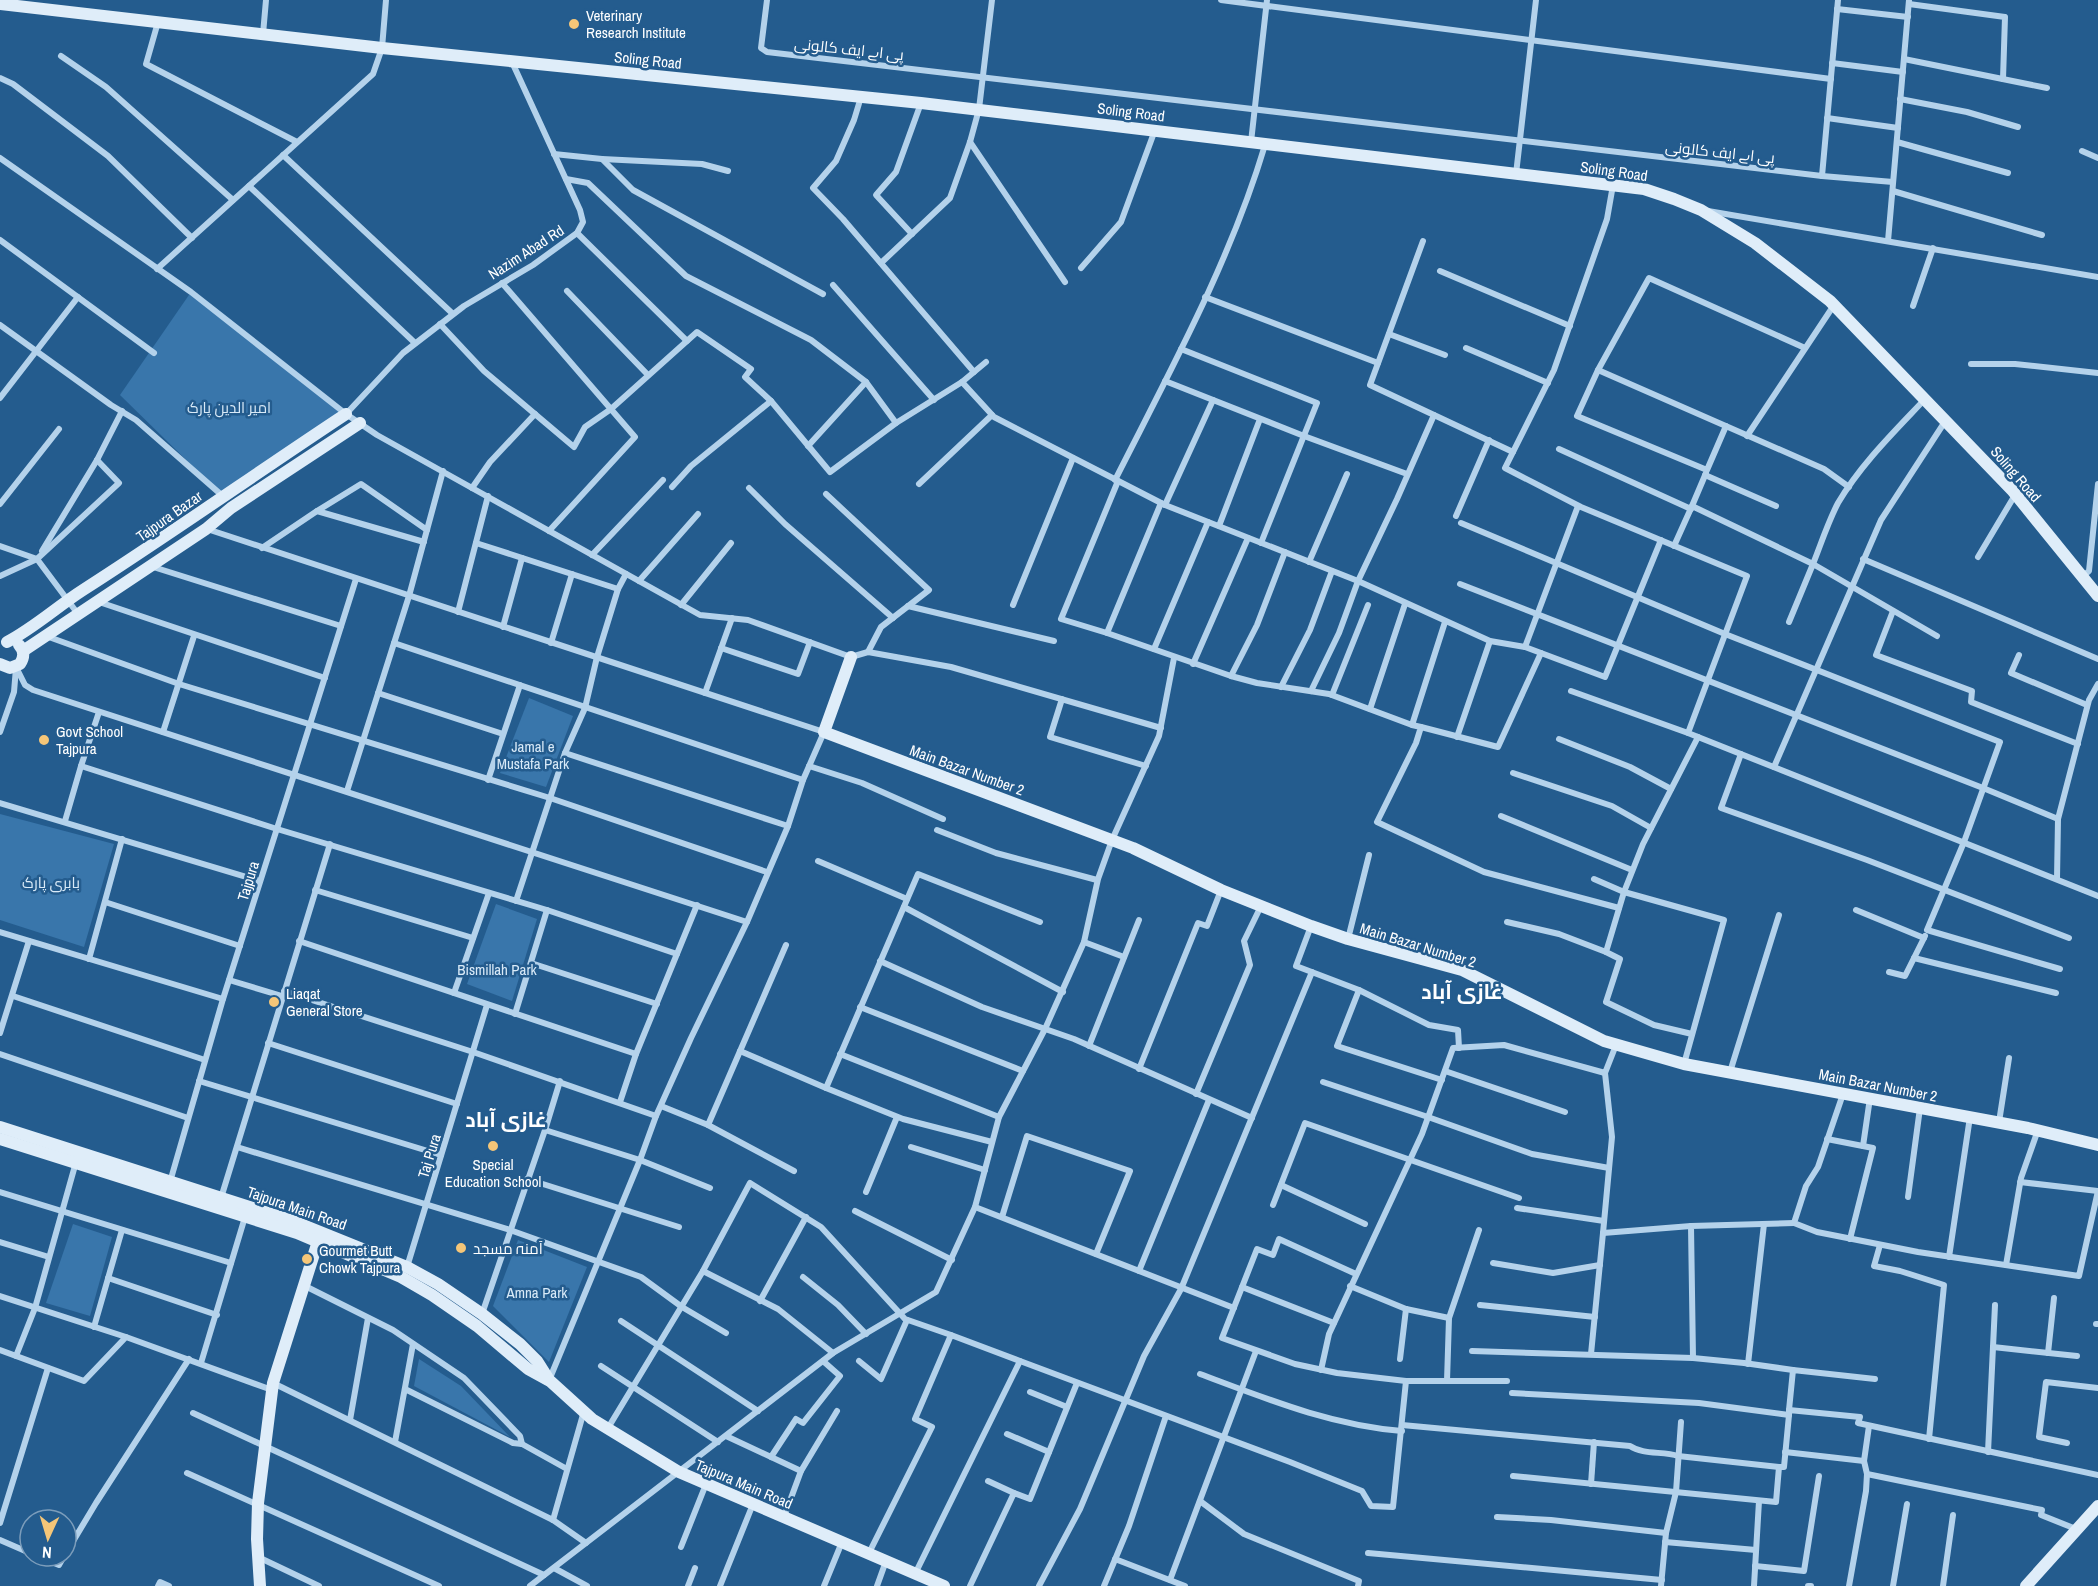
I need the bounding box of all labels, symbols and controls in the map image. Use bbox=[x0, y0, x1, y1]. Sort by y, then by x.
place label: Veterinary Research Institute bbox=[586, 5, 686, 43]
marker: Veterinary Research Institute bbox=[567, 17, 581, 31]
street label: پی اے ایف کالونی bbox=[793, 33, 905, 65]
street label: Soling Road bbox=[613, 46, 683, 74]
street label: Soling Road bbox=[1096, 97, 1166, 127]
street label: پی اے ایف کالونی bbox=[1664, 136, 1776, 168]
street label: Soling Road bbox=[1579, 156, 1649, 186]
street label: Nazim Abad Rd bbox=[484, 220, 568, 284]
park label: امیر الدین پارک bbox=[187, 397, 271, 418]
street label: Soling Road bbox=[1986, 442, 2046, 506]
street label: Tajpura Bazar bbox=[132, 486, 206, 546]
place label: Govt School Tajpura bbox=[56, 721, 123, 759]
marker: Govt School Tajpura bbox=[37, 733, 51, 747]
park label: Jamal e Mustafa Park bbox=[497, 736, 570, 774]
street label: Main Bazar Number 2 bbox=[907, 740, 1027, 800]
street label: Tajpura bbox=[232, 858, 264, 903]
park label: بابری پارک bbox=[22, 872, 80, 893]
street label: Main Bazar Number 2 bbox=[1357, 917, 1479, 973]
park label: Bismillah Park bbox=[457, 959, 537, 980]
district label: غازى آباد bbox=[1421, 977, 1503, 1006]
place label: Liaqat General Store bbox=[286, 983, 363, 1021]
marker: Liaqat General Store bbox=[267, 995, 281, 1009]
street label: Main Bazar Number 2 bbox=[1817, 1063, 1939, 1107]
district label: غازى آباد bbox=[465, 1105, 547, 1134]
street label: Taj Pura bbox=[412, 1131, 446, 1181]
marker: Special Education School bbox=[486, 1139, 500, 1153]
place label: Special Education School bbox=[445, 1154, 541, 1192]
street label: Tajpura Main Road bbox=[244, 1181, 350, 1235]
place label: آمنہ مسجد bbox=[473, 1238, 543, 1259]
place label: Gourmet Butt Chowk Tajpura bbox=[319, 1240, 401, 1278]
marker: آمنہ مسجد bbox=[454, 1241, 468, 1255]
marker: Gourmet Butt Chowk Tajpura bbox=[300, 1252, 314, 1266]
park label: Amna Park bbox=[506, 1282, 568, 1303]
street label: Tajpura Main Road bbox=[692, 1454, 796, 1514]
north arrow bbox=[18, 1508, 78, 1568]
text: N bbox=[41, 1542, 52, 1564]

